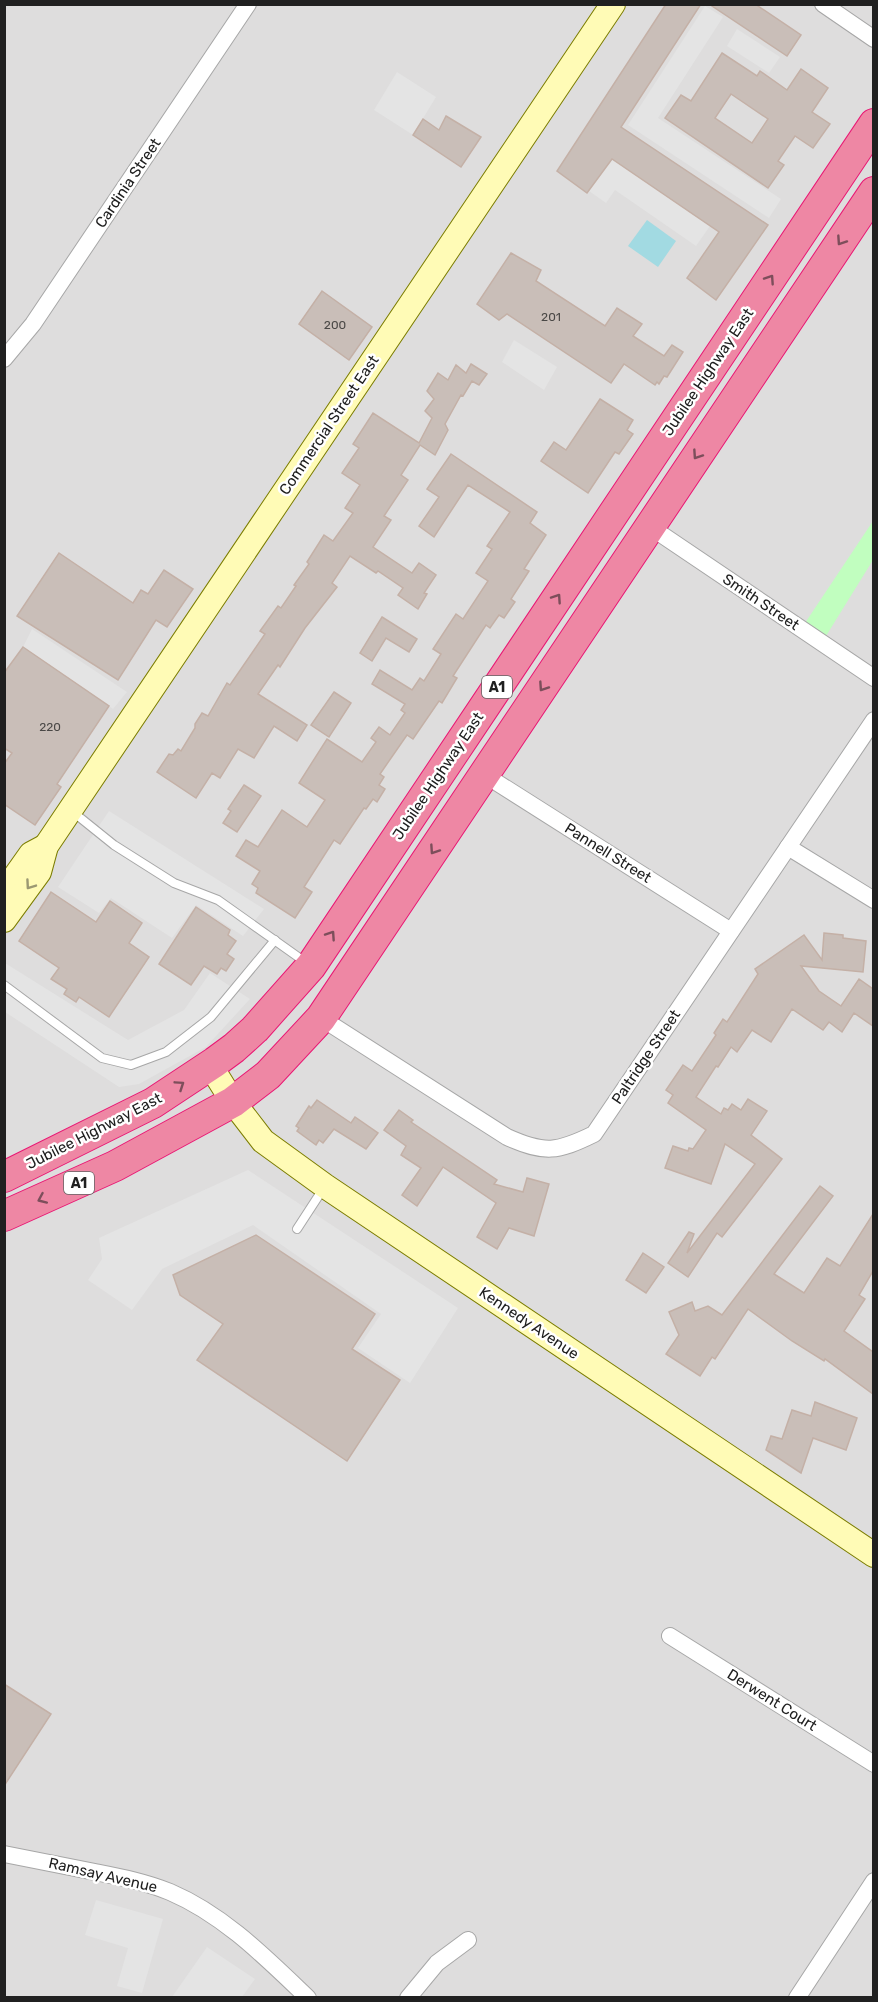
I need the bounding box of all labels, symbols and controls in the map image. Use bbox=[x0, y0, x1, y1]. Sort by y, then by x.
street label: Cardinia Street bbox=[91, 135, 165, 231]
one-way arrow bbox=[837, 234, 848, 245]
one-way arrow bbox=[763, 274, 774, 285]
street label: Jubilee Highway East bbox=[659, 305, 757, 439]
house number: 201 bbox=[541, 310, 561, 324]
house number: 200 bbox=[324, 318, 346, 332]
street label: Commercial Street East bbox=[276, 352, 383, 498]
one-way arrow bbox=[693, 448, 704, 459]
street label: Smith Street bbox=[719, 570, 803, 634]
one-way arrow bbox=[550, 594, 561, 605]
road number: A1 bbox=[482, 676, 512, 698]
one-way arrow bbox=[539, 681, 550, 692]
street label: Jubilee Highway East bbox=[389, 709, 487, 843]
house number: 220 bbox=[39, 720, 61, 734]
street label: Pannell Street bbox=[561, 819, 655, 887]
one-way arrow bbox=[431, 843, 442, 854]
one-way arrow bbox=[26, 879, 37, 890]
one-way arrow bbox=[324, 930, 335, 941]
street label: Paltridge Street bbox=[608, 1006, 684, 1108]
one-way arrow bbox=[173, 1081, 184, 1092]
street label: Jubilee Highway East bbox=[23, 1089, 165, 1173]
road number: A1 bbox=[64, 1172, 94, 1194]
one-way arrow bbox=[38, 1192, 49, 1204]
street label: Kennedy Avenue bbox=[476, 1283, 582, 1363]
street label: Derwent Court bbox=[724, 1665, 820, 1735]
street label: Ramsay Avenue bbox=[47, 1854, 159, 1896]

